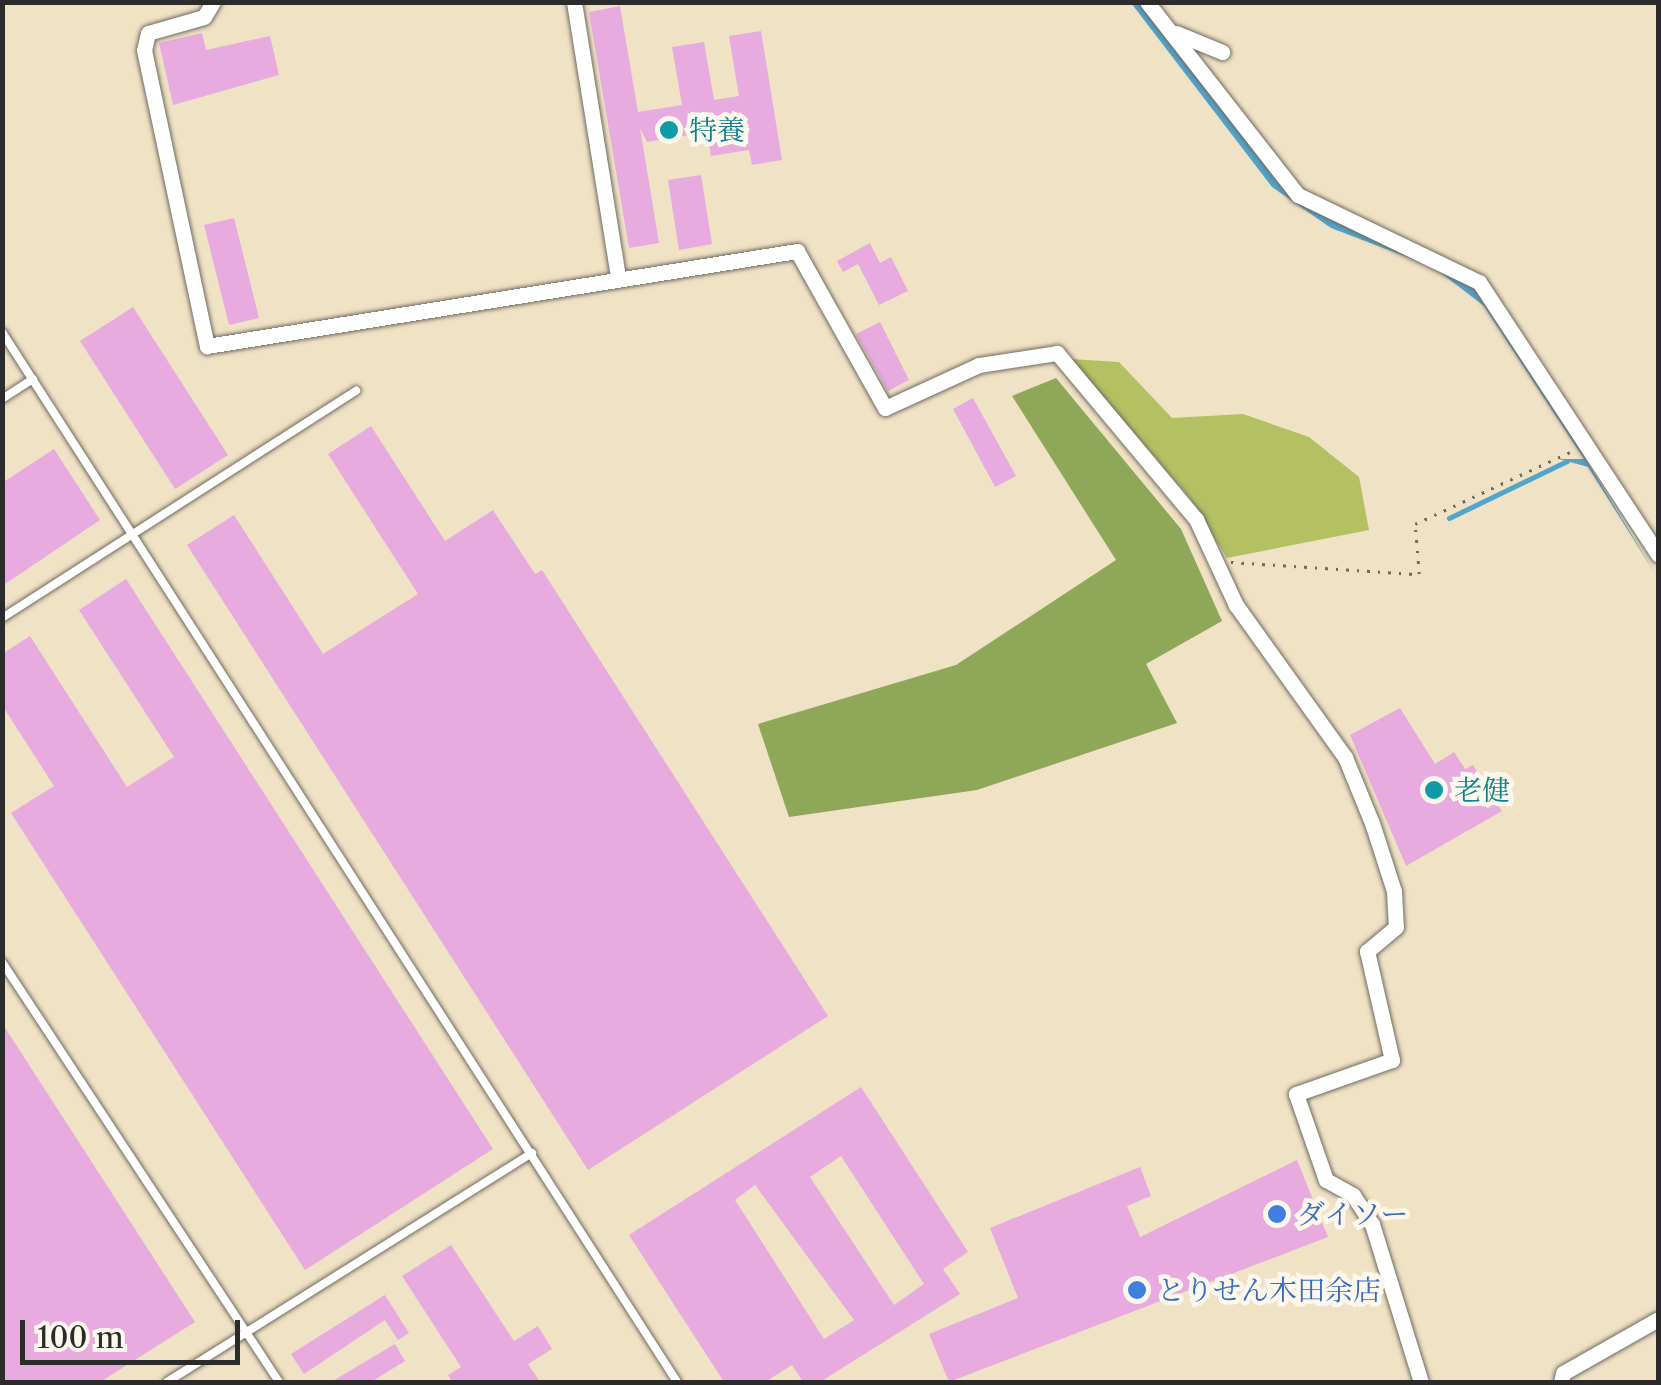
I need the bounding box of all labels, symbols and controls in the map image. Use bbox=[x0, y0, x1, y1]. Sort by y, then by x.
place label: 特養 bbox=[689, 113, 745, 147]
marker: 特養 bbox=[658, 119, 680, 141]
place label: 老健 bbox=[1454, 773, 1510, 807]
marker: 老健 bbox=[1423, 779, 1445, 801]
place label: ダイソー bbox=[1297, 1197, 1409, 1231]
marker: ダイソー bbox=[1266, 1203, 1288, 1225]
place label: とりせん木田余店 bbox=[1157, 1273, 1381, 1307]
marker: とりせん木田余店 bbox=[1126, 1279, 1148, 1301]
scale bar bbox=[25, 1300, 245, 1362]
text: 100 m bbox=[37, 1319, 124, 1356]

